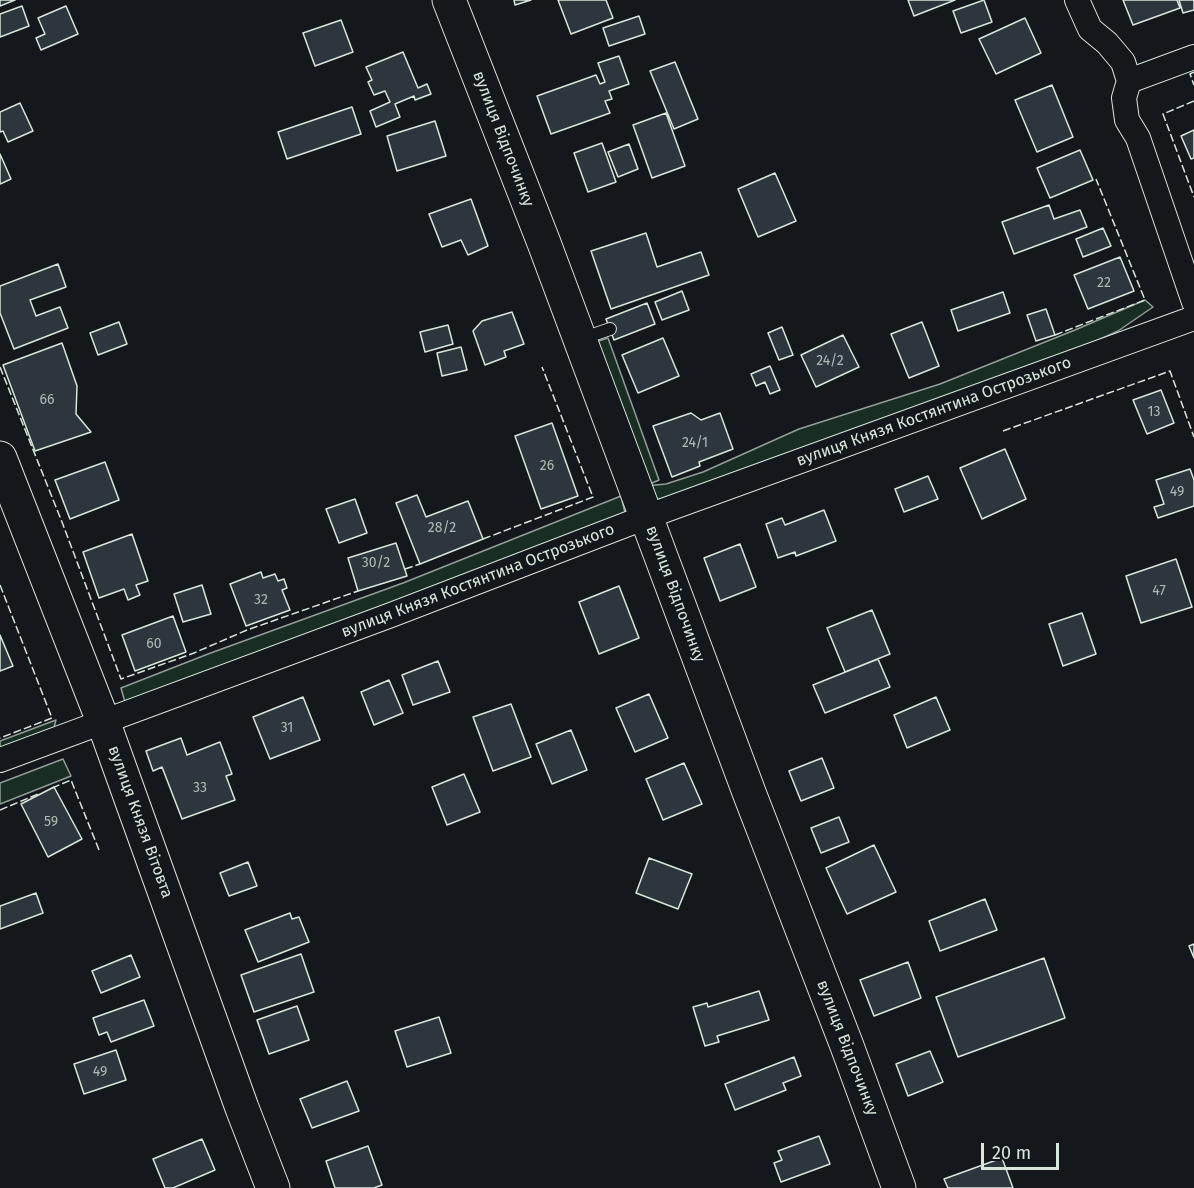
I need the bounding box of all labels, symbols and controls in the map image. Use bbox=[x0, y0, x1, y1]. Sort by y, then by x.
street label: вулиця Відпочинку bbox=[468, 68, 538, 210]
house number: 22 bbox=[1097, 275, 1111, 291]
street label: вулиця Князя Костянтина Острозького bbox=[794, 353, 1074, 471]
house number: 24/2 bbox=[816, 353, 844, 369]
house number: 66 bbox=[40, 392, 54, 408]
house number: 13 bbox=[1147, 404, 1161, 420]
house number: 24/1 bbox=[682, 435, 708, 451]
house number: 26 bbox=[540, 458, 554, 474]
house number: 49 bbox=[1170, 484, 1184, 500]
street label: вулиця Князя Костянтина Острозького bbox=[339, 520, 617, 642]
house number: 28/2 bbox=[428, 520, 456, 536]
street label: вулиця Відпочинку bbox=[641, 523, 709, 665]
house number: 30/2 bbox=[362, 555, 390, 571]
house number: 47 bbox=[1152, 583, 1166, 599]
house number: 32 bbox=[254, 592, 268, 608]
house number: 60 bbox=[146, 636, 162, 652]
house number: 31 bbox=[281, 720, 293, 736]
street label: вулиця Князя Вітовта bbox=[103, 743, 177, 901]
house number: 33 bbox=[193, 780, 207, 796]
house number: 59 bbox=[44, 814, 58, 830]
street label: вулиця Відпочинку bbox=[812, 977, 882, 1119]
house number: 49 bbox=[93, 1064, 107, 1080]
scale bar bbox=[984, 1131, 1062, 1169]
text: 20 m bbox=[992, 1142, 1031, 1164]

